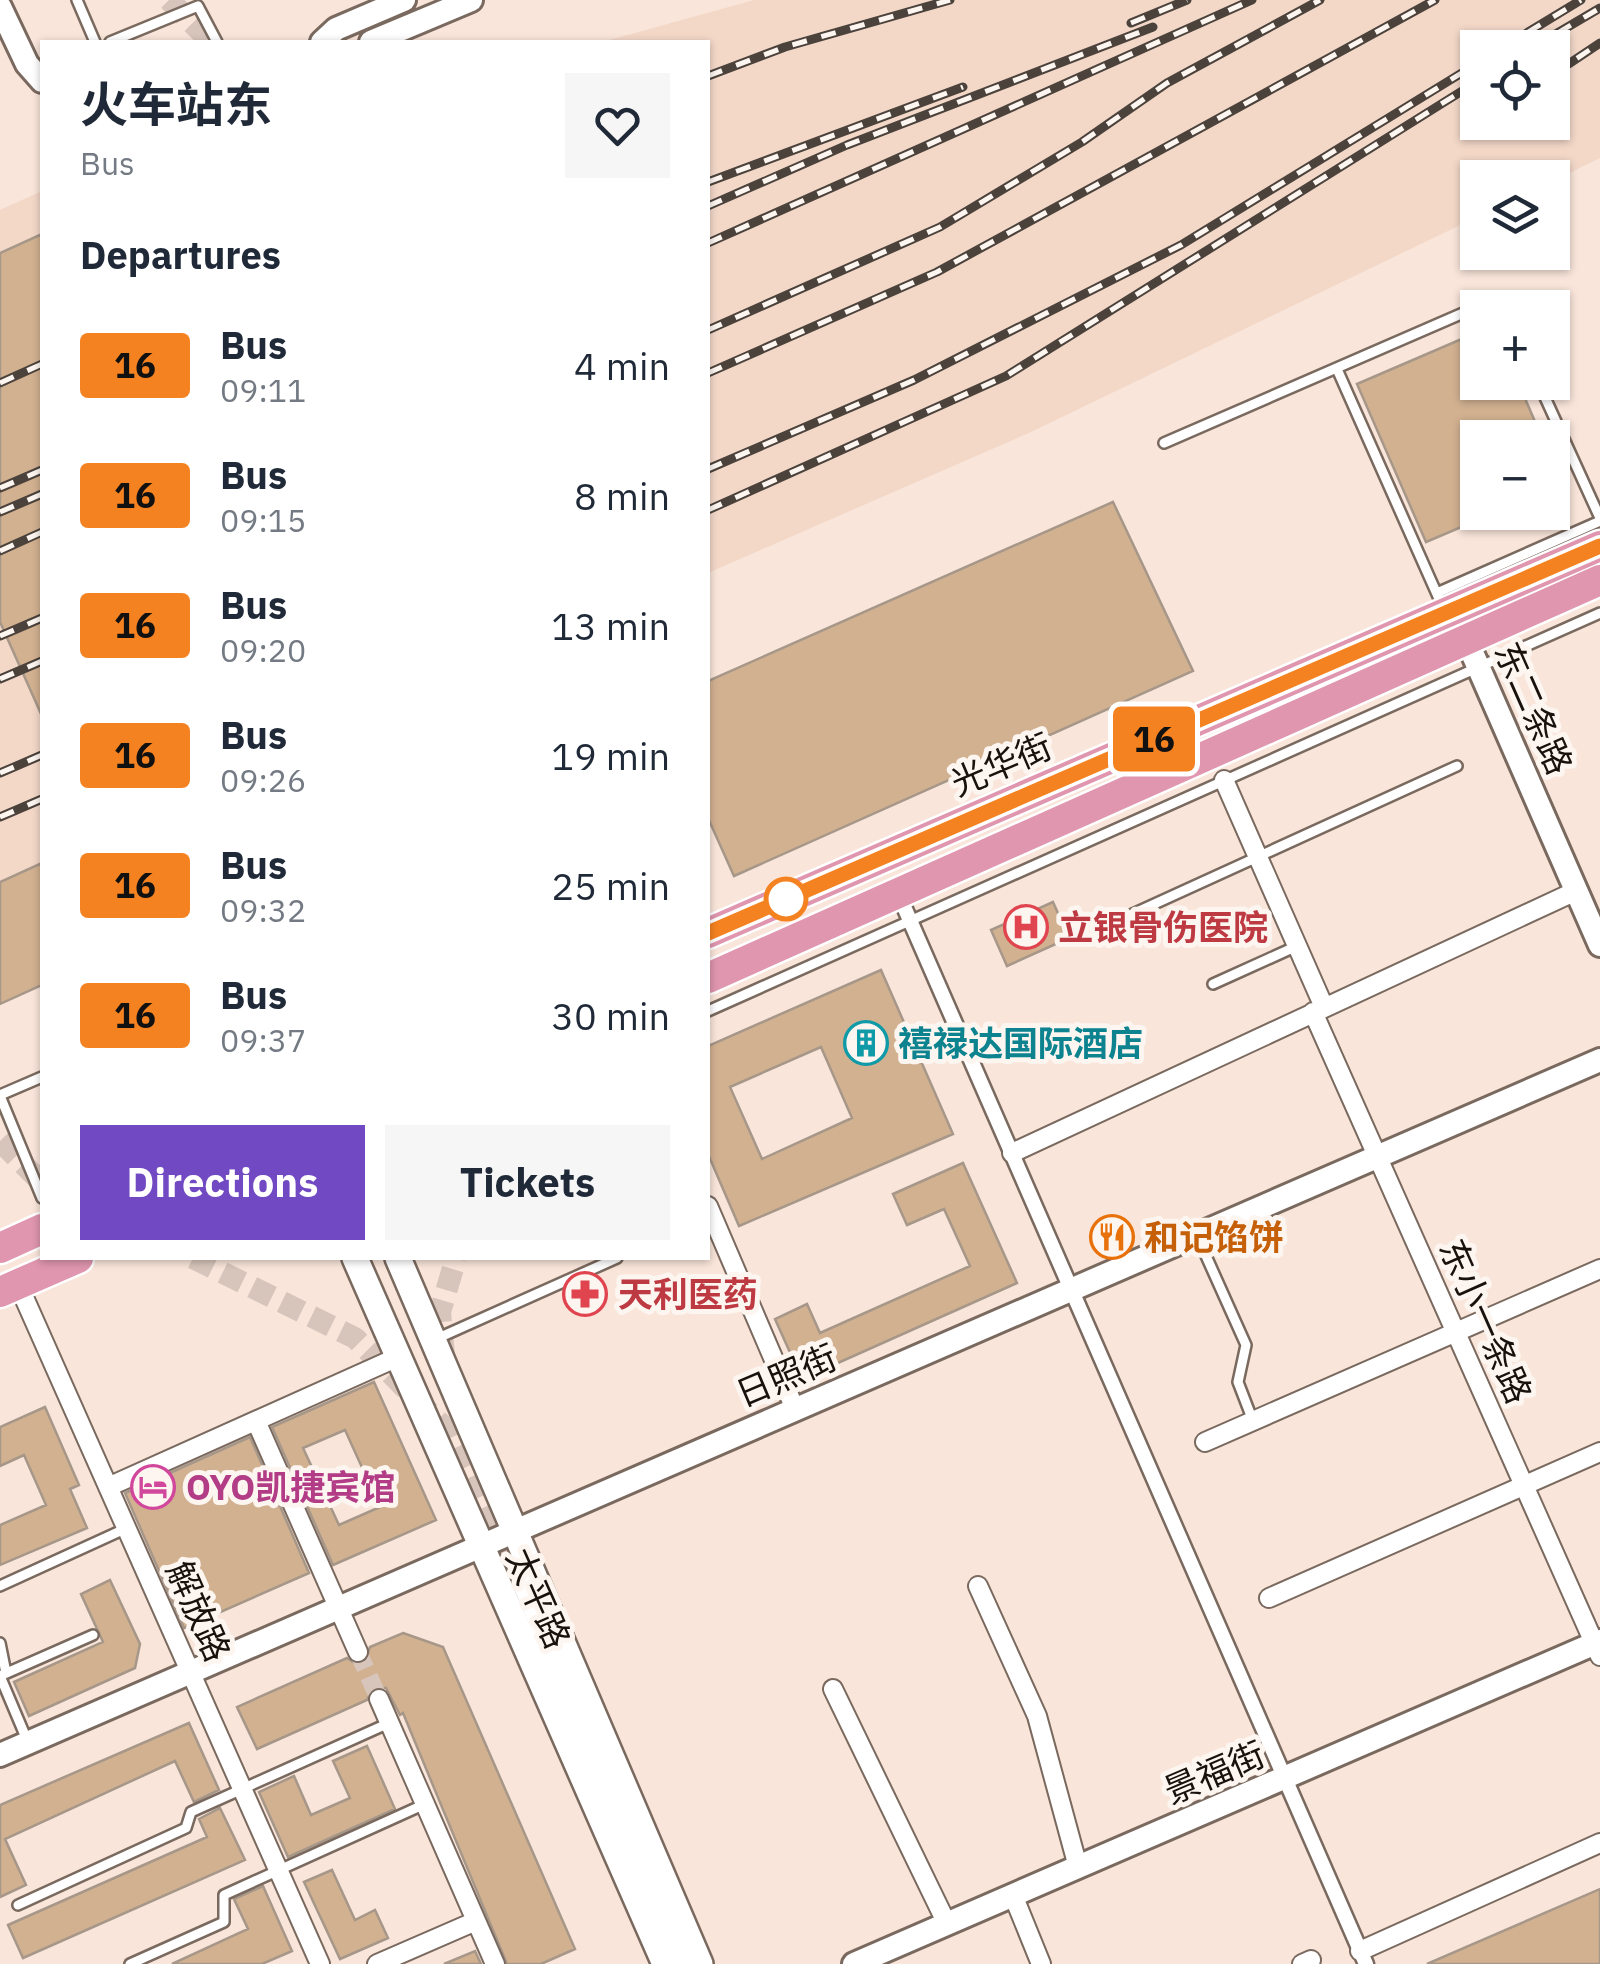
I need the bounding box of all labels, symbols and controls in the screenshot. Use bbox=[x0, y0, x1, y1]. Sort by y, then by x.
map controls bbox=[1460, 30, 1570, 530]
button: locate bbox=[1460, 30, 1570, 140]
text: 火车站东 bbox=[80, 73, 272, 135]
button: heart bbox=[565, 73, 670, 178]
text: Bus bbox=[80, 142, 135, 184]
button: layers bbox=[1460, 160, 1570, 270]
text: Departures bbox=[80, 230, 281, 279]
button: + bbox=[1460, 290, 1570, 400]
text: Bus bbox=[220, 320, 287, 369]
text: 4 min bbox=[574, 341, 670, 390]
text: 16 bbox=[114, 342, 156, 388]
text: 09:11 bbox=[220, 369, 306, 411]
button: − bbox=[1460, 420, 1570, 530]
text: Bus bbox=[220, 450, 287, 499]
text: 8 min bbox=[574, 471, 670, 520]
text: 16 bbox=[114, 472, 156, 518]
text: 09:15 bbox=[220, 499, 306, 541]
text: Bus bbox=[220, 580, 287, 629]
text: 13 min bbox=[551, 601, 670, 650]
text: 16 bbox=[114, 602, 156, 648]
text: 09:20 bbox=[220, 629, 306, 671]
street label: 东二条路 bbox=[1485, 635, 1583, 781]
line badge: 16 bbox=[1109, 706, 1199, 772]
text: Bus bbox=[220, 710, 287, 759]
text: 16 bbox=[1133, 716, 1175, 762]
street label: 光华街 bbox=[944, 722, 1058, 806]
text: 19 min bbox=[551, 731, 670, 780]
text: 16 bbox=[114, 732, 156, 778]
text: 09:26 bbox=[220, 759, 306, 801]
text: Bus bbox=[220, 840, 287, 889]
text: 25 min bbox=[551, 861, 670, 910]
text: 16 bbox=[114, 862, 156, 908]
unlabelled marker bbox=[765, 878, 807, 920]
text: 09:32 bbox=[220, 889, 306, 931]
hospital icon: 立银骨伤医院 bbox=[1003, 904, 1049, 950]
place label: 立银骨伤医院 bbox=[1058, 904, 1268, 950]
text: Bus bbox=[220, 970, 287, 1019]
text: 30 min bbox=[551, 991, 670, 1040]
text: 16 bbox=[114, 992, 156, 1038]
text: 09:37 bbox=[220, 1019, 306, 1061]
building icon: 禧禄达国际酒店 bbox=[843, 1020, 889, 1066]
place label: 禧禄达国际酒店 bbox=[898, 1020, 1143, 1066]
button: Directions bbox=[80, 1125, 365, 1240]
button: Tickets bbox=[385, 1125, 670, 1240]
restaurant icon: 和记馅饼 bbox=[1089, 1214, 1135, 1260]
place label: 和记馅饼 bbox=[1144, 1214, 1284, 1260]
street label: 东小一条路 bbox=[1429, 1232, 1543, 1410]
pharmacy icon: 天利医药 bbox=[562, 1271, 608, 1317]
place label: 天利医药 bbox=[618, 1271, 758, 1317]
street label: 日照街 bbox=[729, 1333, 843, 1417]
hotel icon: OYO凯捷宾馆 bbox=[130, 1464, 176, 1510]
place label: OYO凯捷宾馆 bbox=[186, 1464, 395, 1510]
street label: 太平路 bbox=[497, 1541, 581, 1655]
street label: 解放路 bbox=[157, 1554, 241, 1668]
street label: 景福街 bbox=[1157, 1730, 1271, 1814]

